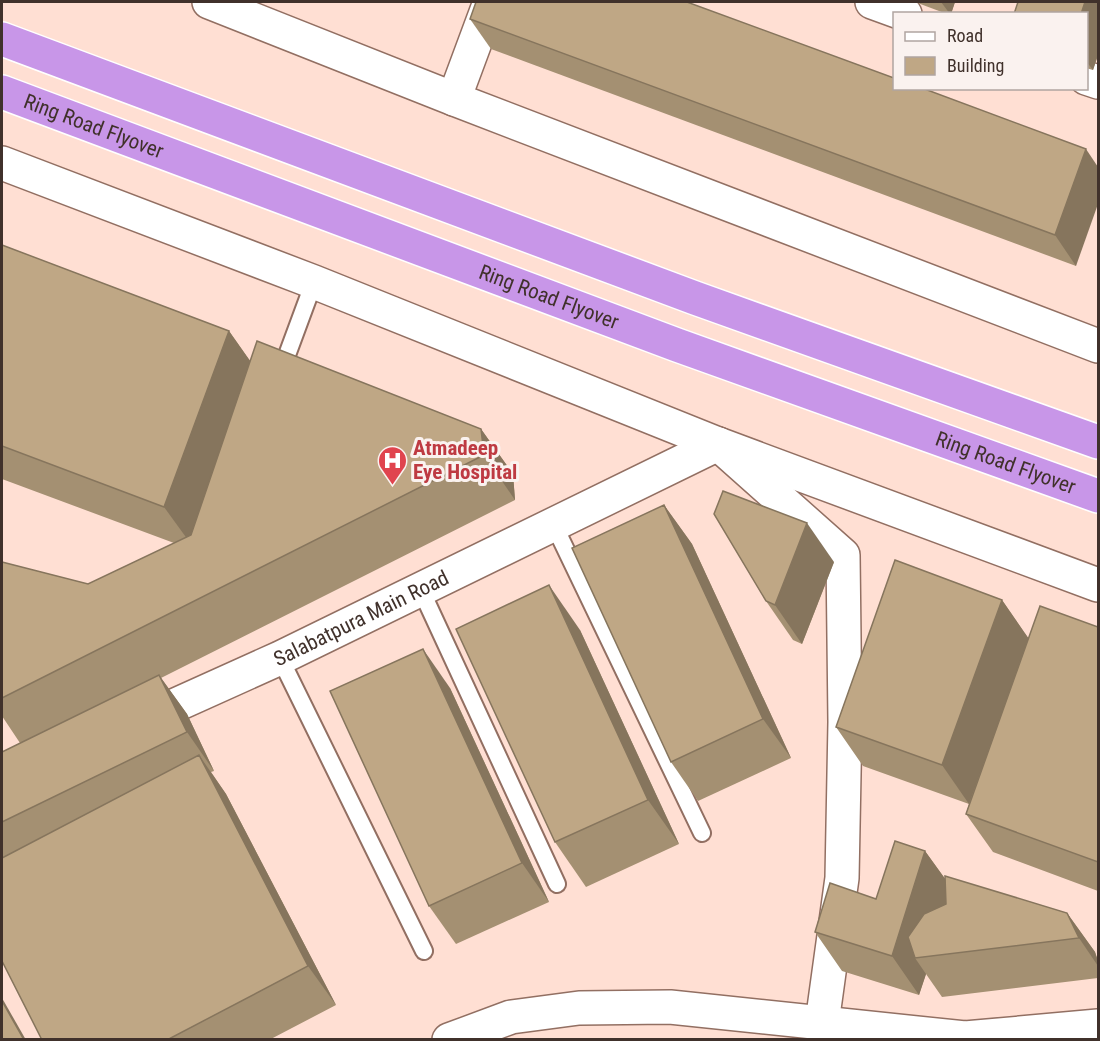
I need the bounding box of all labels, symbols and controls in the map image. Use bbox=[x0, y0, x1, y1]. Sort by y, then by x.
legend bbox=[893, 12, 1088, 90]
text: Road bbox=[947, 25, 983, 46]
text: Building bbox=[947, 55, 1004, 76]
street label: Ring Road Flyover bbox=[21, 89, 167, 163]
street label: Ring Road Flyover bbox=[476, 260, 622, 334]
street label: Ring Road Flyover bbox=[932, 427, 1079, 499]
place label: Atmadeep Eye Hospital bbox=[413, 436, 517, 484]
hospital icon: Atmadeep Eye Hospital bbox=[376, 444, 408, 486]
street label: Salabatpura Main Road bbox=[270, 565, 453, 671]

